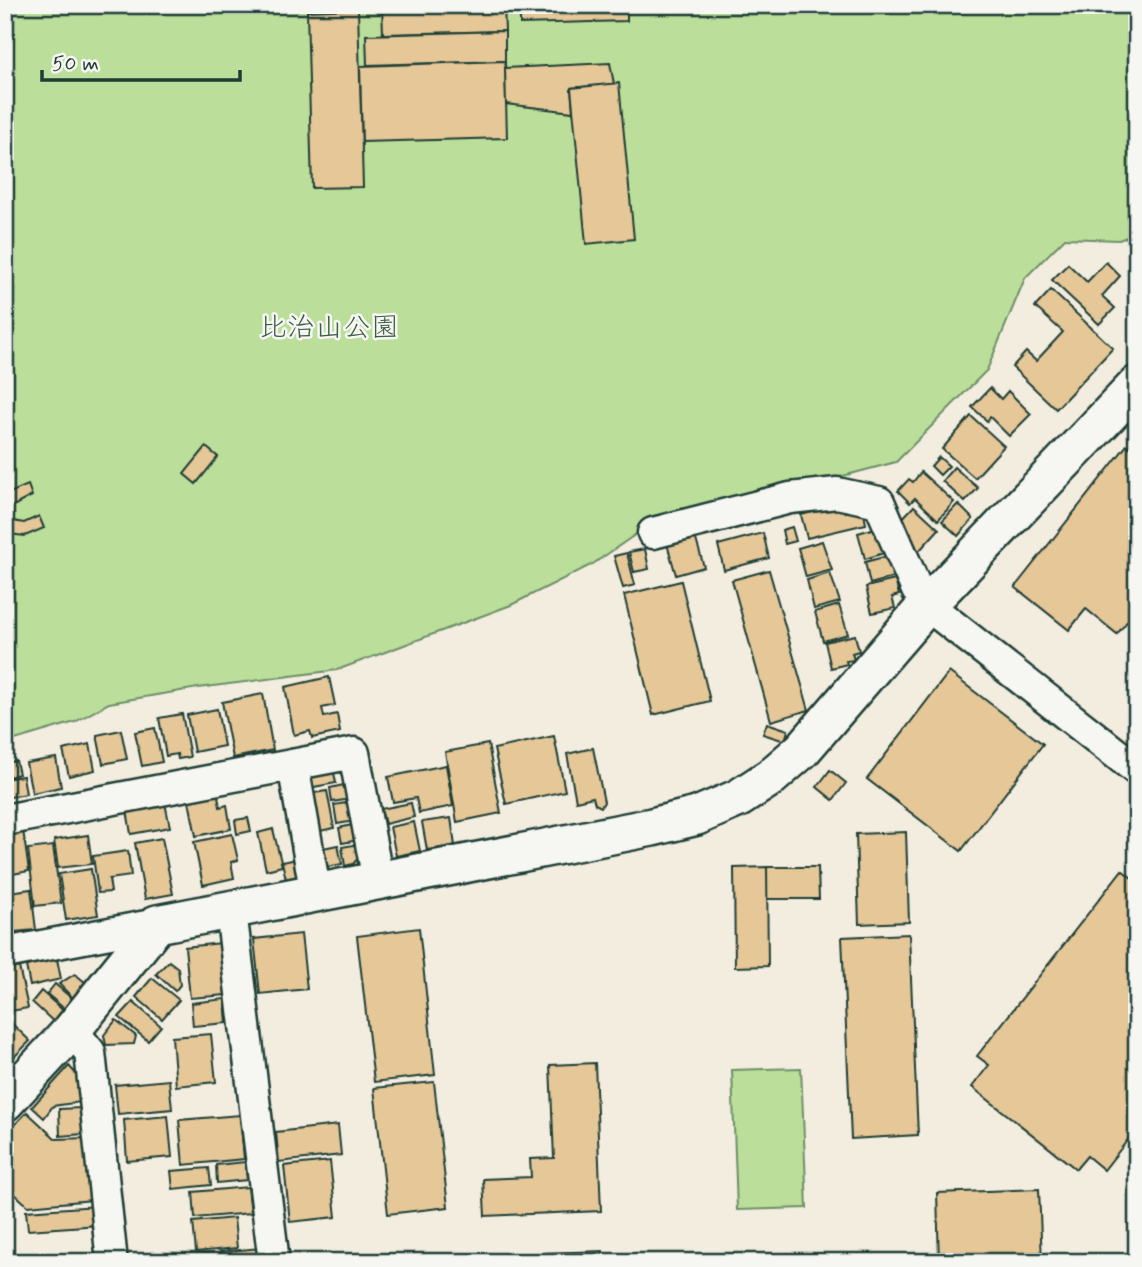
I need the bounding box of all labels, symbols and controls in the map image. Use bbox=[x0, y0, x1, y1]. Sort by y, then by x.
scale bar bbox=[42, 38, 240, 82]
text: 50 m bbox=[52, 50, 99, 78]
park label: 比治山公園 bbox=[259, 310, 399, 347]

